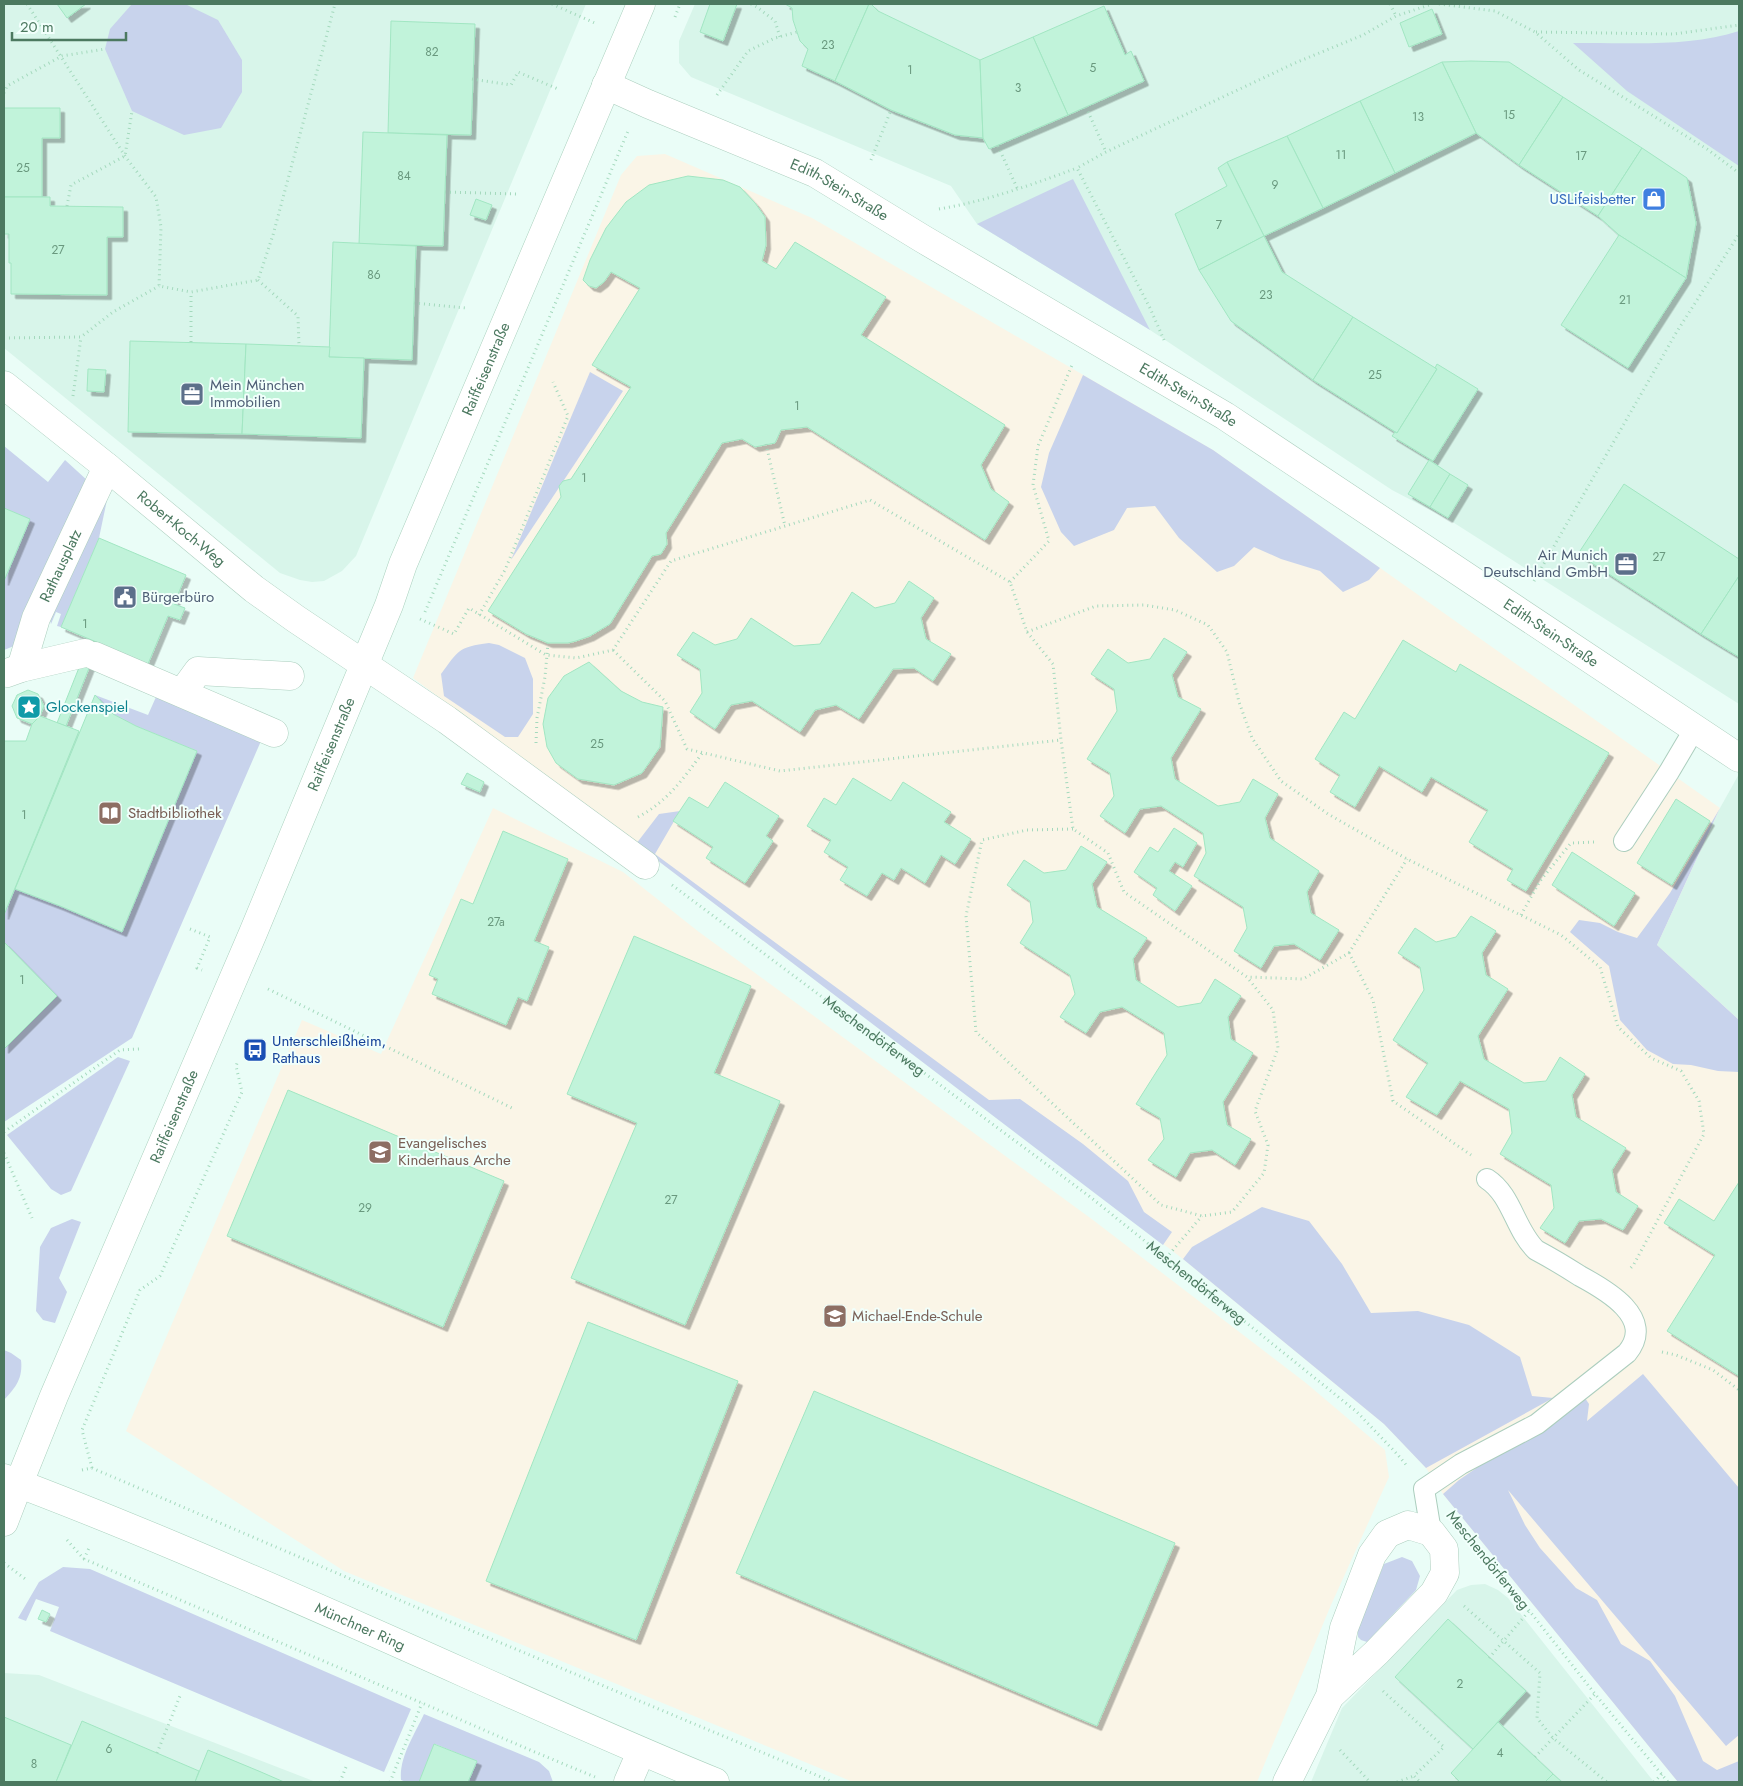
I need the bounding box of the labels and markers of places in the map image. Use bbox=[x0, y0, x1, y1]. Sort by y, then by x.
shop icon: USLifeisbetter bbox=[1641, 186, 1667, 212]
place label: USLifeisbetter bbox=[1549, 188, 1637, 210]
place label: Mein München Immobilien bbox=[210, 374, 305, 413]
office icon: Mein München Immobilien bbox=[179, 381, 205, 407]
place label: Air Munich Deutschland GmbH bbox=[1483, 544, 1608, 583]
office icon: Air Munich Deutschland GmbH bbox=[1613, 551, 1639, 577]
public building icon: Bürgerbüro bbox=[112, 584, 138, 610]
place label: Bürgerbüro bbox=[142, 586, 214, 608]
place icon: Glockenspiel bbox=[16, 694, 42, 720]
place label: Glockenspiel bbox=[46, 696, 128, 718]
library icon: Stadtbibliothek bbox=[97, 800, 123, 826]
place label: Stadtbibliothek bbox=[128, 802, 222, 824]
place label: Unterschleißheim, Rathaus bbox=[272, 1030, 386, 1069]
bus stop icon: Unterschleißheim, Rathaus bbox=[242, 1037, 268, 1063]
place label: Evangelisches Kinderhaus Arche bbox=[398, 1132, 511, 1171]
school or university icon: Evangelisches Kinderhaus Arche bbox=[367, 1139, 393, 1165]
school or university icon: Michael-Ende-Schule bbox=[822, 1303, 848, 1329]
place label: Michael-Ende-Schule bbox=[852, 1305, 983, 1327]

